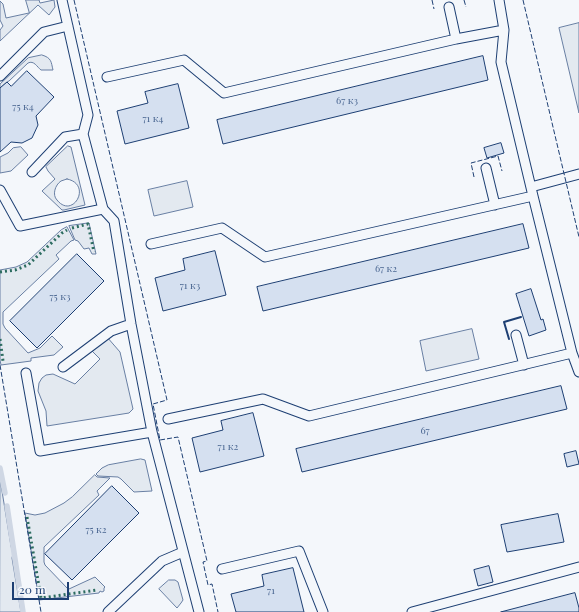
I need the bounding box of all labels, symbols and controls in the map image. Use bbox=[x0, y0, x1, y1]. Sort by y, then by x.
house number: 67 к3 bbox=[336, 95, 358, 107]
house number: 75 к4 bbox=[12, 101, 34, 113]
house number: 71 к4 bbox=[143, 113, 163, 125]
house number: 67 к2 bbox=[375, 263, 397, 275]
house number: 71 к3 bbox=[180, 280, 200, 292]
house number: 75 к3 bbox=[50, 291, 70, 303]
house number: 67 bbox=[420, 425, 430, 437]
house number: 71 к2 bbox=[218, 441, 238, 453]
house number: 75 к2 bbox=[85, 524, 107, 536]
scale bar bbox=[14, 574, 71, 600]
text: 20 m bbox=[19, 581, 46, 597]
house number: 71 bbox=[267, 585, 275, 597]

